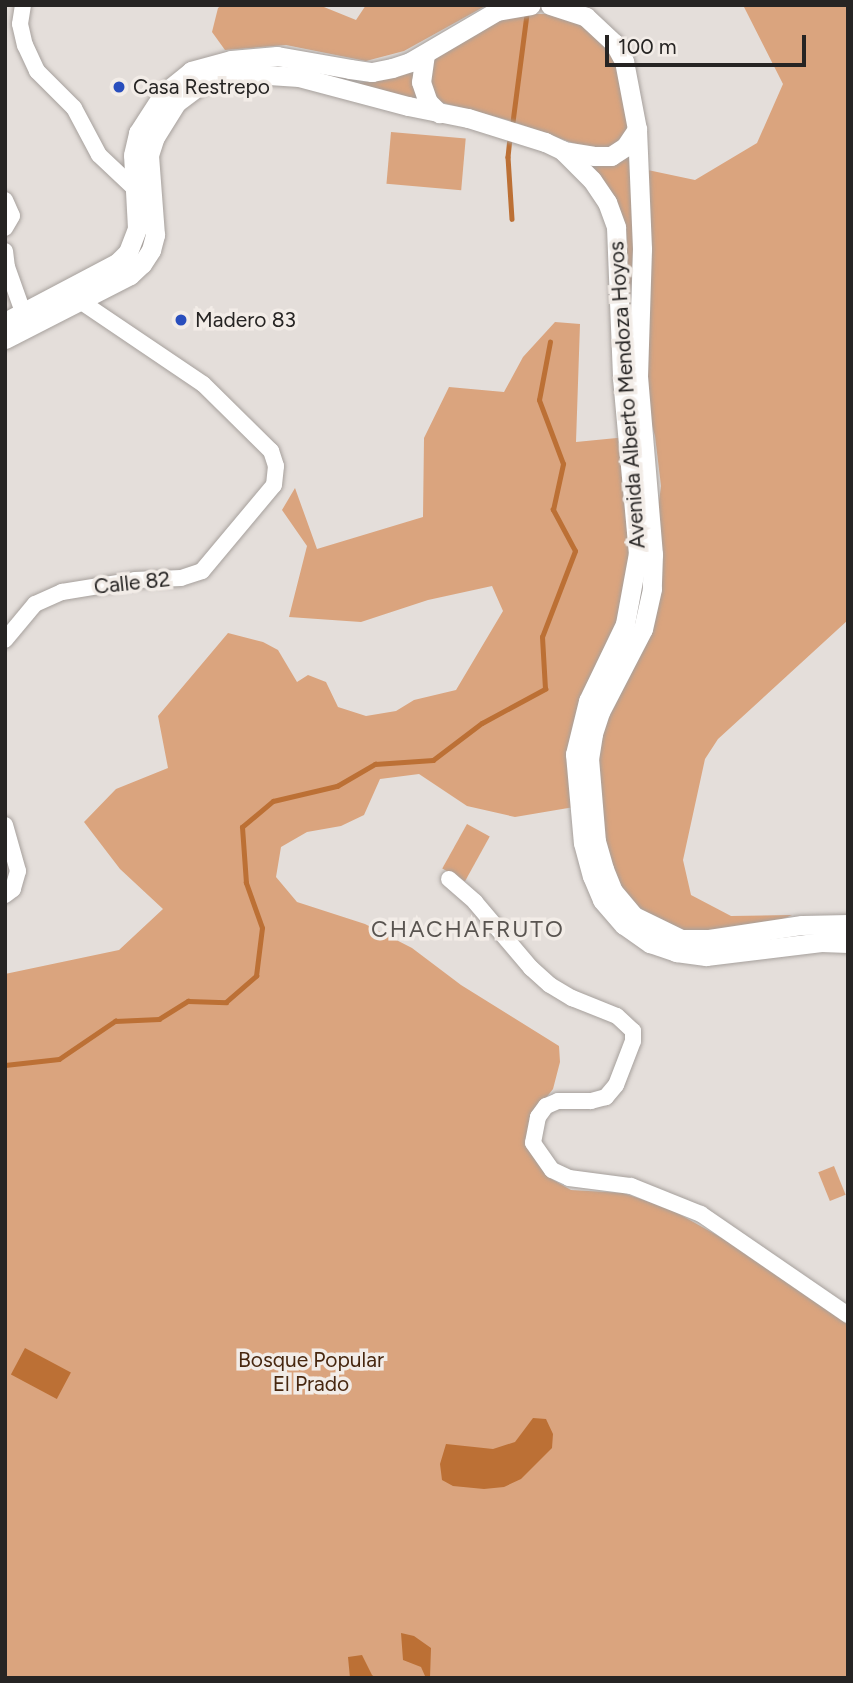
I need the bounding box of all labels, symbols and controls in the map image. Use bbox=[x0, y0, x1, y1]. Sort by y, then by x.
scale bar bbox=[608, 21, 809, 65]
text: 100 m bbox=[618, 34, 677, 59]
place label: Casa Restrepo bbox=[133, 74, 270, 100]
marker: Casa Restrepo bbox=[111, 79, 127, 95]
street label: Avenida Alberto Mendoza Hoyos bbox=[604, 241, 650, 549]
place label: Madero 83 bbox=[195, 307, 296, 333]
marker: Madero 83 bbox=[173, 312, 189, 328]
street label: Calle 82 bbox=[93, 566, 171, 600]
district label: CHACHAFRUTO bbox=[372, 915, 564, 943]
park label: Bosque Popular El Prado bbox=[238, 1347, 384, 1397]

